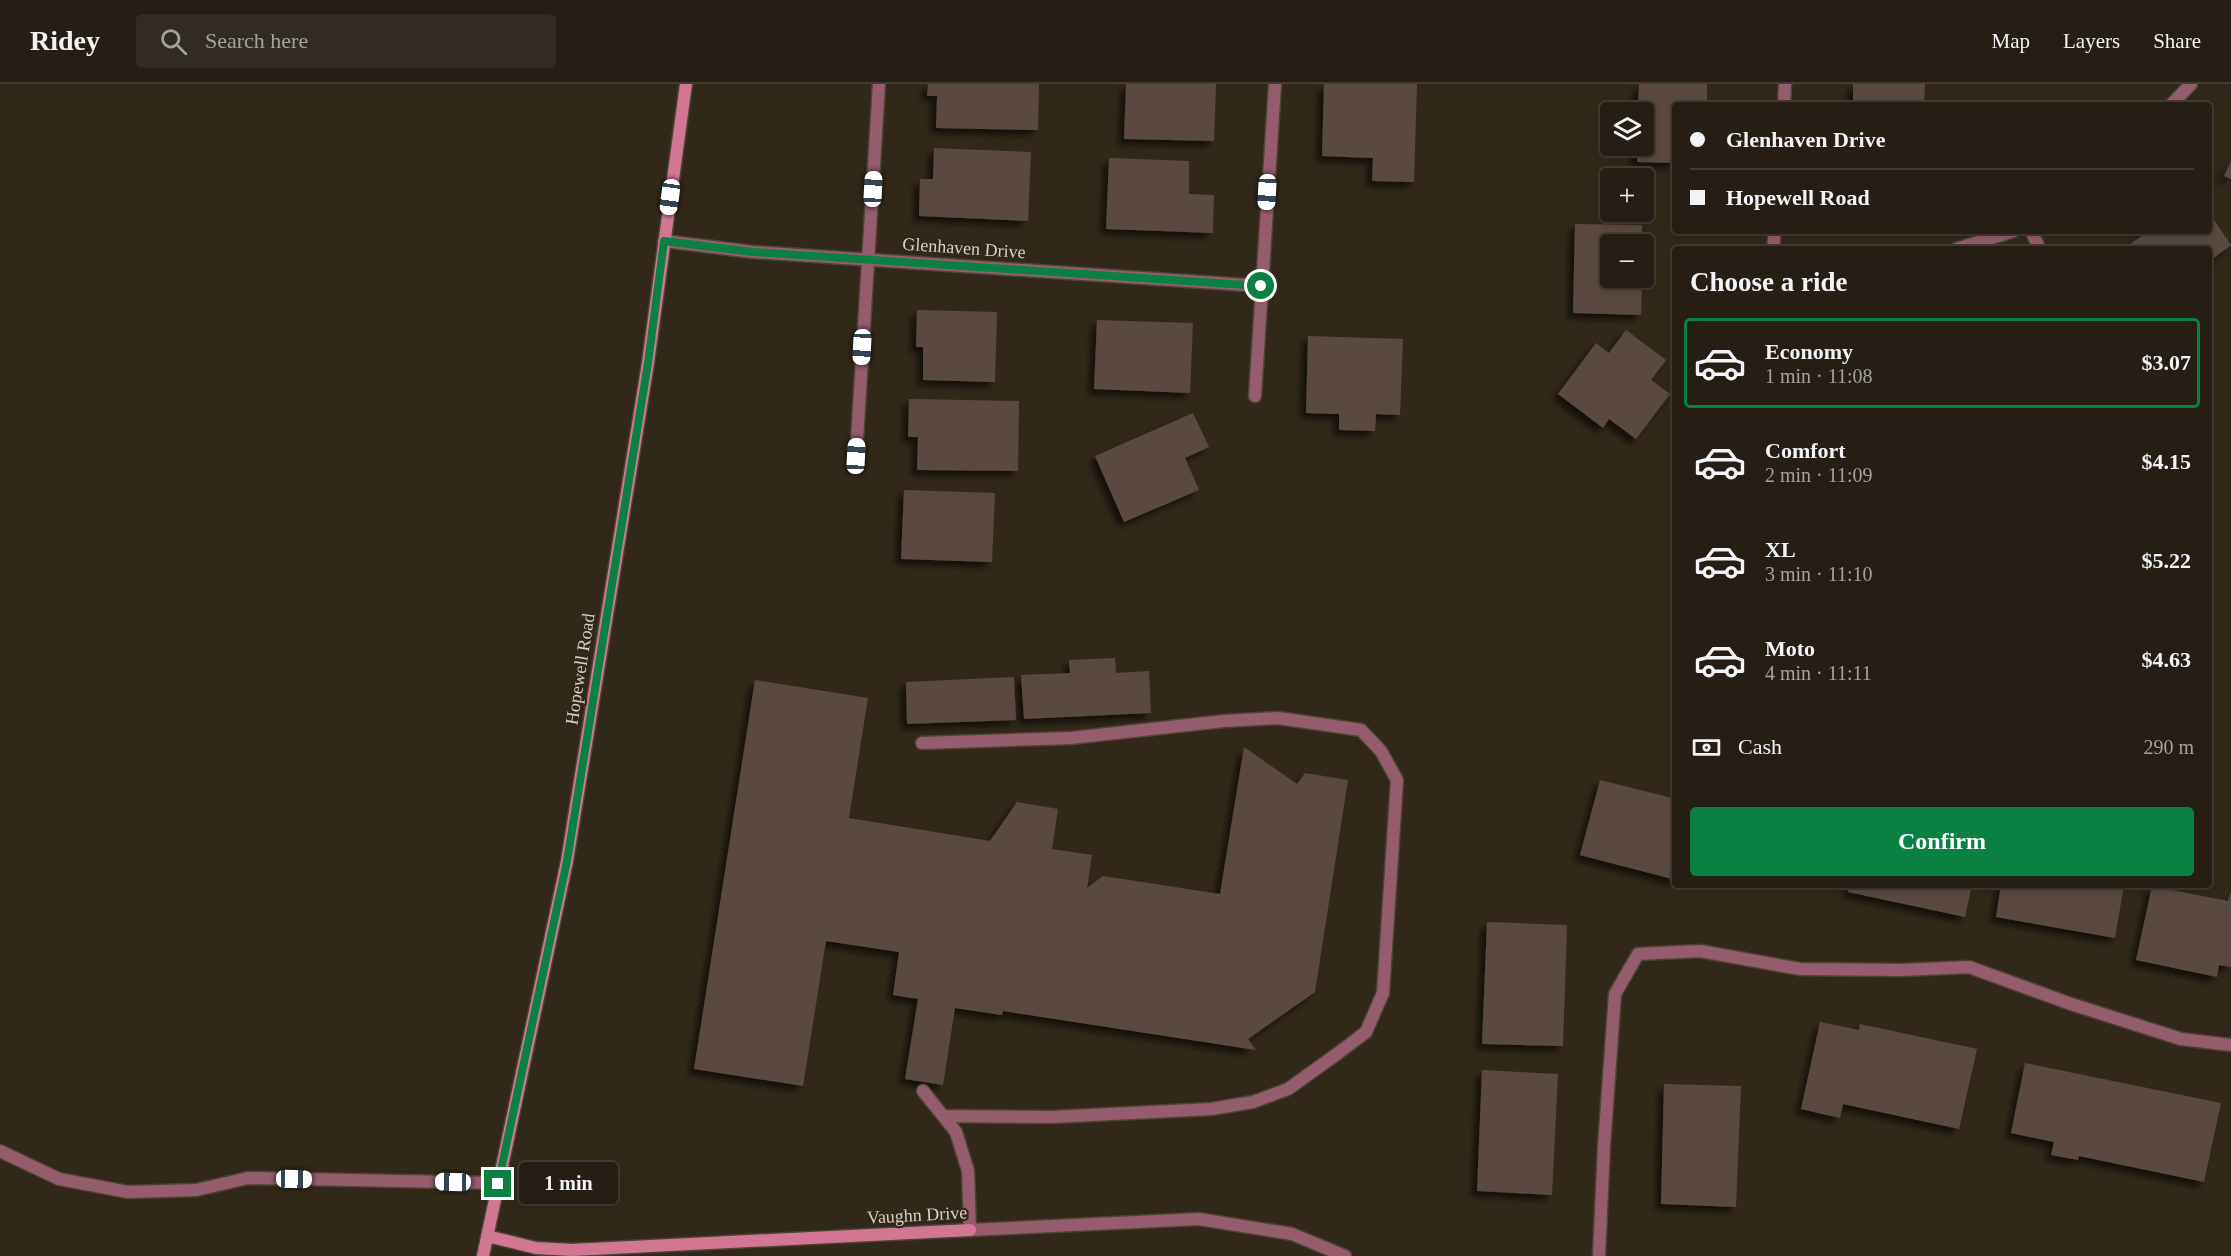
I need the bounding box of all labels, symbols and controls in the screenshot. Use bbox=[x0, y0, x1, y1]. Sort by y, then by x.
search box bbox=[136, 14, 556, 68]
text: Ridey bbox=[30, 25, 100, 56]
icon: search bbox=[157, 25, 190, 58]
text: Search here bbox=[205, 28, 308, 53]
text: Map bbox=[1992, 29, 2030, 53]
text: Layers bbox=[2063, 29, 2120, 53]
text: Share bbox=[2153, 29, 2201, 53]
map controls bbox=[1600, 102, 1654, 288]
button: layers bbox=[1600, 102, 1654, 156]
text: Glenhaven Drive bbox=[1726, 127, 1886, 152]
button: + bbox=[1600, 168, 1654, 222]
car bbox=[863, 171, 883, 207]
car bbox=[1257, 174, 1277, 210]
car bbox=[659, 178, 681, 216]
text: Hopewell Road bbox=[1726, 185, 1870, 210]
street label: Glenhaven Drive bbox=[902, 234, 1026, 262]
button: − bbox=[1600, 234, 1654, 288]
text: Choose a ride bbox=[1690, 267, 1848, 297]
route start bbox=[1247, 272, 1274, 299]
car bbox=[852, 329, 872, 365]
icon: car bbox=[1693, 336, 1747, 390]
text: Economy bbox=[1765, 339, 1853, 364]
text: $3.07 bbox=[2142, 350, 2191, 375]
text: 1 min · 11:08 bbox=[1765, 365, 1873, 387]
icon: car bbox=[1693, 435, 1747, 489]
car bbox=[846, 438, 866, 474]
text: Comfort bbox=[1765, 438, 1846, 463]
text: $4.15 bbox=[2142, 449, 2191, 474]
text: 2 min · 11:09 bbox=[1765, 464, 1873, 486]
icon: car bbox=[1693, 534, 1747, 588]
text: XL bbox=[1765, 537, 1796, 562]
text: $5.22 bbox=[2142, 548, 2191, 573]
text: 3 min · 11:10 bbox=[1765, 563, 1873, 585]
street label: Hopewell Road bbox=[561, 612, 599, 726]
icon: car bbox=[1693, 633, 1747, 687]
text: Moto bbox=[1765, 636, 1815, 661]
text: $4.63 bbox=[2142, 647, 2191, 672]
text: 4 min · 11:11 bbox=[1765, 662, 1872, 684]
icon: cash bbox=[1690, 731, 1723, 764]
text: Cash bbox=[1738, 734, 1782, 759]
text: 290 m bbox=[2143, 736, 2194, 758]
button: Confirm bbox=[1690, 807, 2194, 876]
callout: 1 min bbox=[519, 1163, 618, 1205]
car bbox=[276, 1170, 312, 1188]
route end bbox=[484, 1170, 511, 1197]
text: 1 min bbox=[544, 1172, 593, 1194]
car bbox=[435, 1173, 471, 1191]
street label: Vaughn Drive bbox=[866, 1202, 968, 1228]

